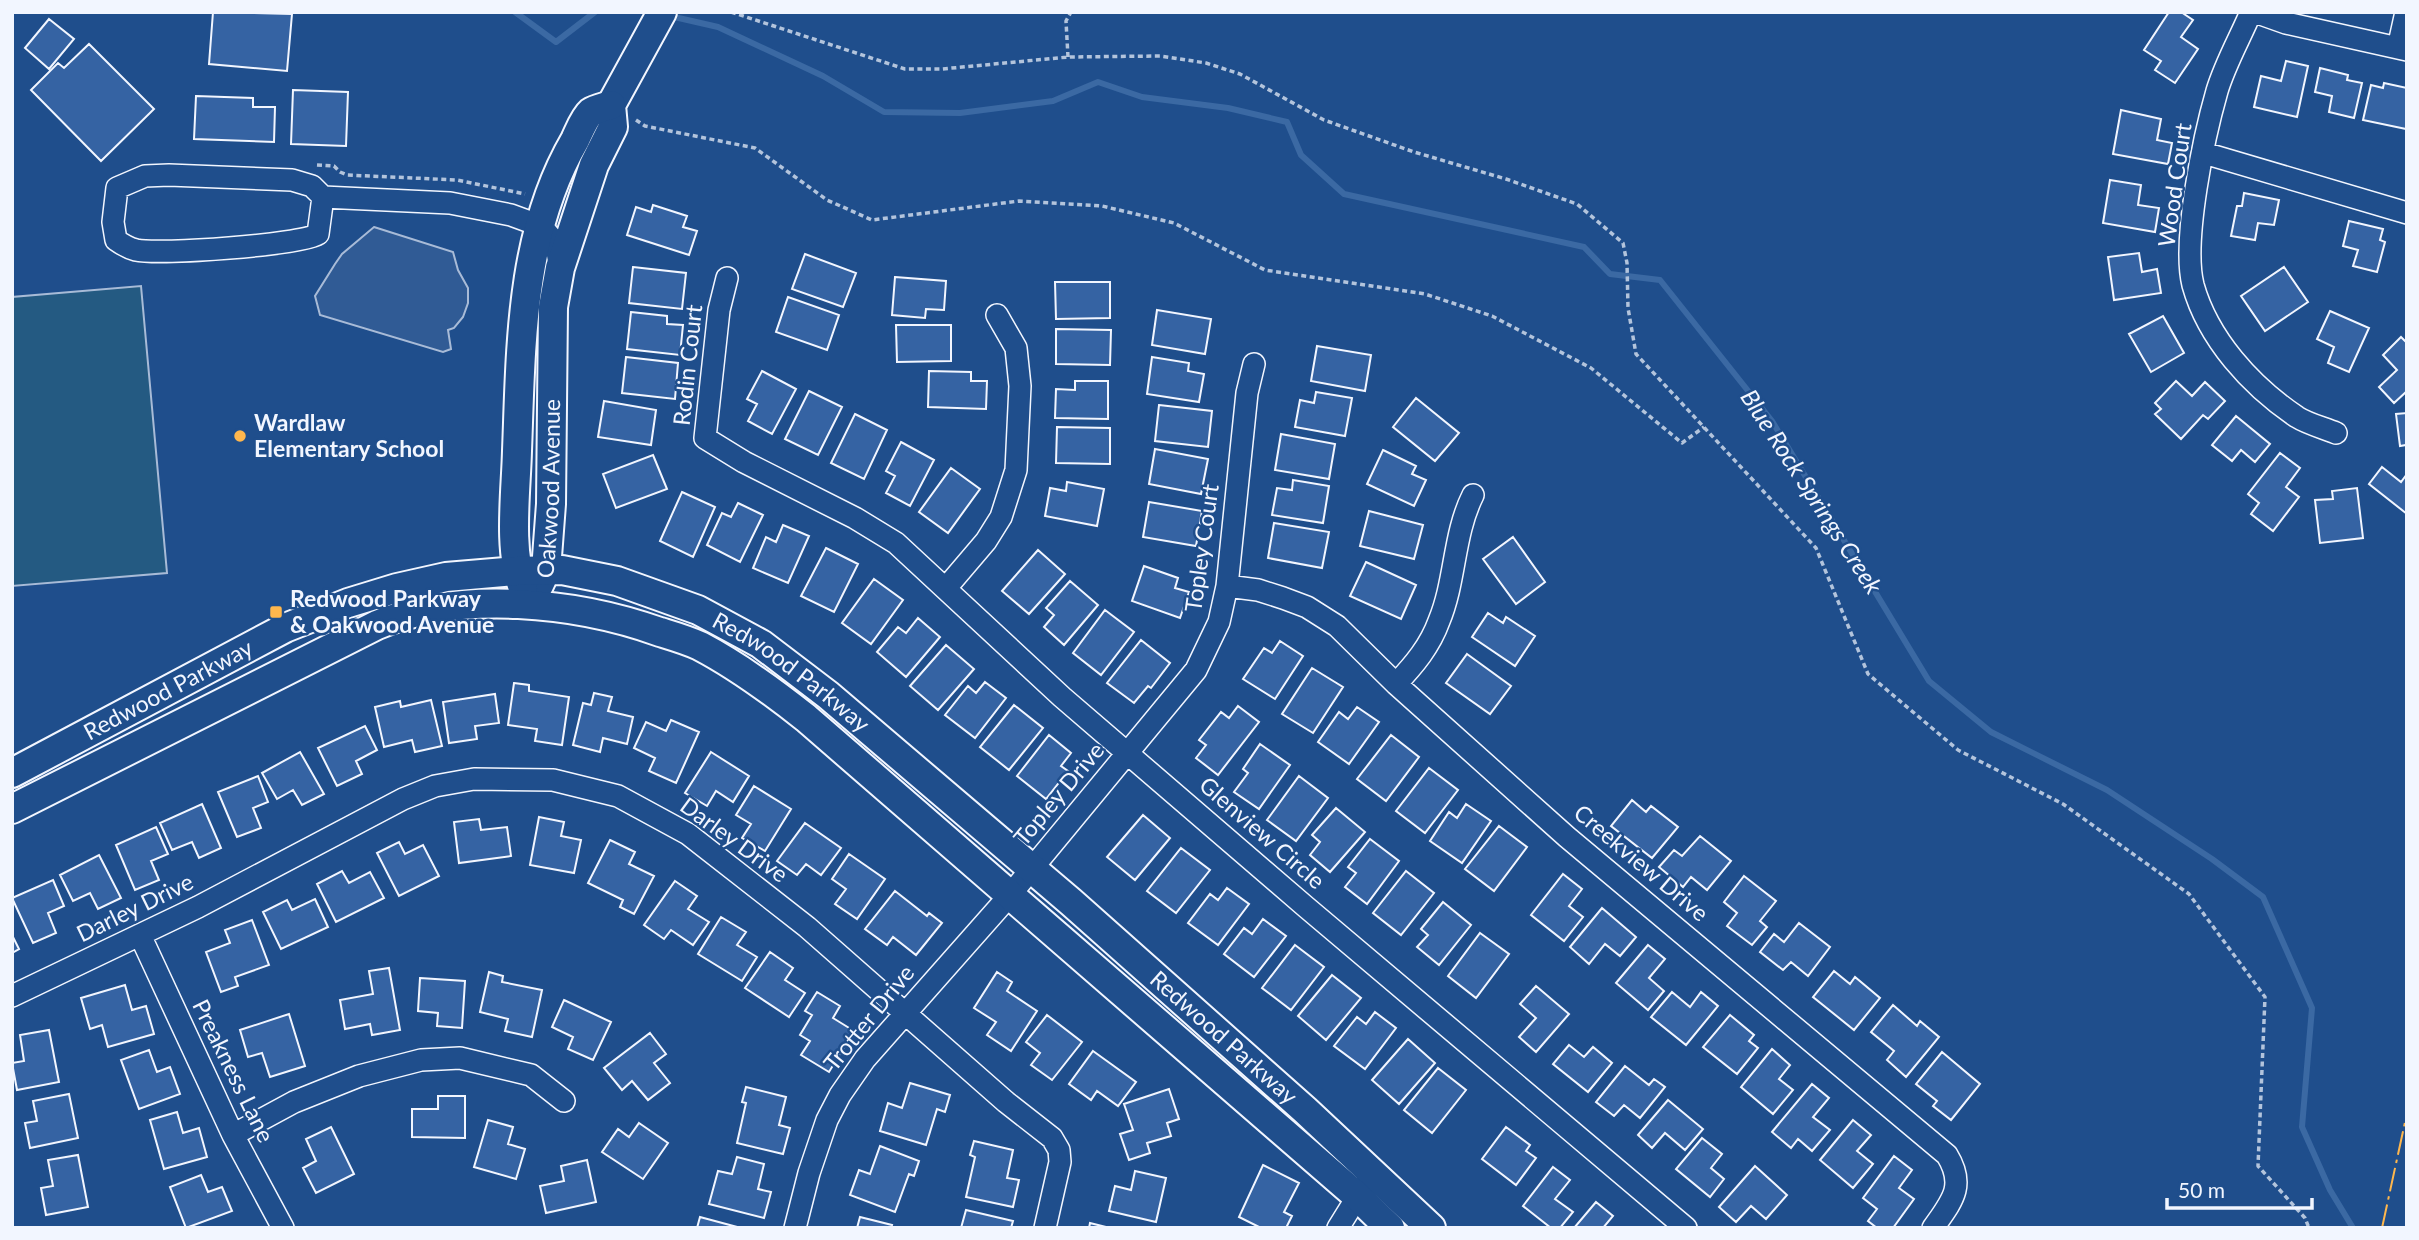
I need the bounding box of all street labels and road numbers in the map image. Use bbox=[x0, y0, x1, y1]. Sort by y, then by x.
street label: Wood Court bbox=[2151, 120, 2197, 249]
street label: Rodin Court bbox=[667, 302, 707, 427]
street label: Oakwood Avenue bbox=[530, 399, 565, 579]
street label: Topley Court bbox=[1178, 481, 1224, 614]
street label: Redwood Parkway bbox=[708, 606, 876, 738]
street label: Redwood Parkway bbox=[79, 633, 257, 745]
street label: Topley Drive bbox=[1007, 736, 1109, 851]
street label: Glenview Circle bbox=[1194, 770, 1331, 894]
street label: Darley Drive bbox=[675, 791, 794, 888]
street label: Creekview Drive bbox=[1569, 798, 1715, 927]
street label: Darley Drive bbox=[72, 867, 197, 947]
street label: Trotter Drive bbox=[817, 959, 919, 1076]
street label: Redwood Parkway bbox=[1145, 964, 1304, 1110]
street label: Preakness Lane bbox=[187, 994, 281, 1147]

